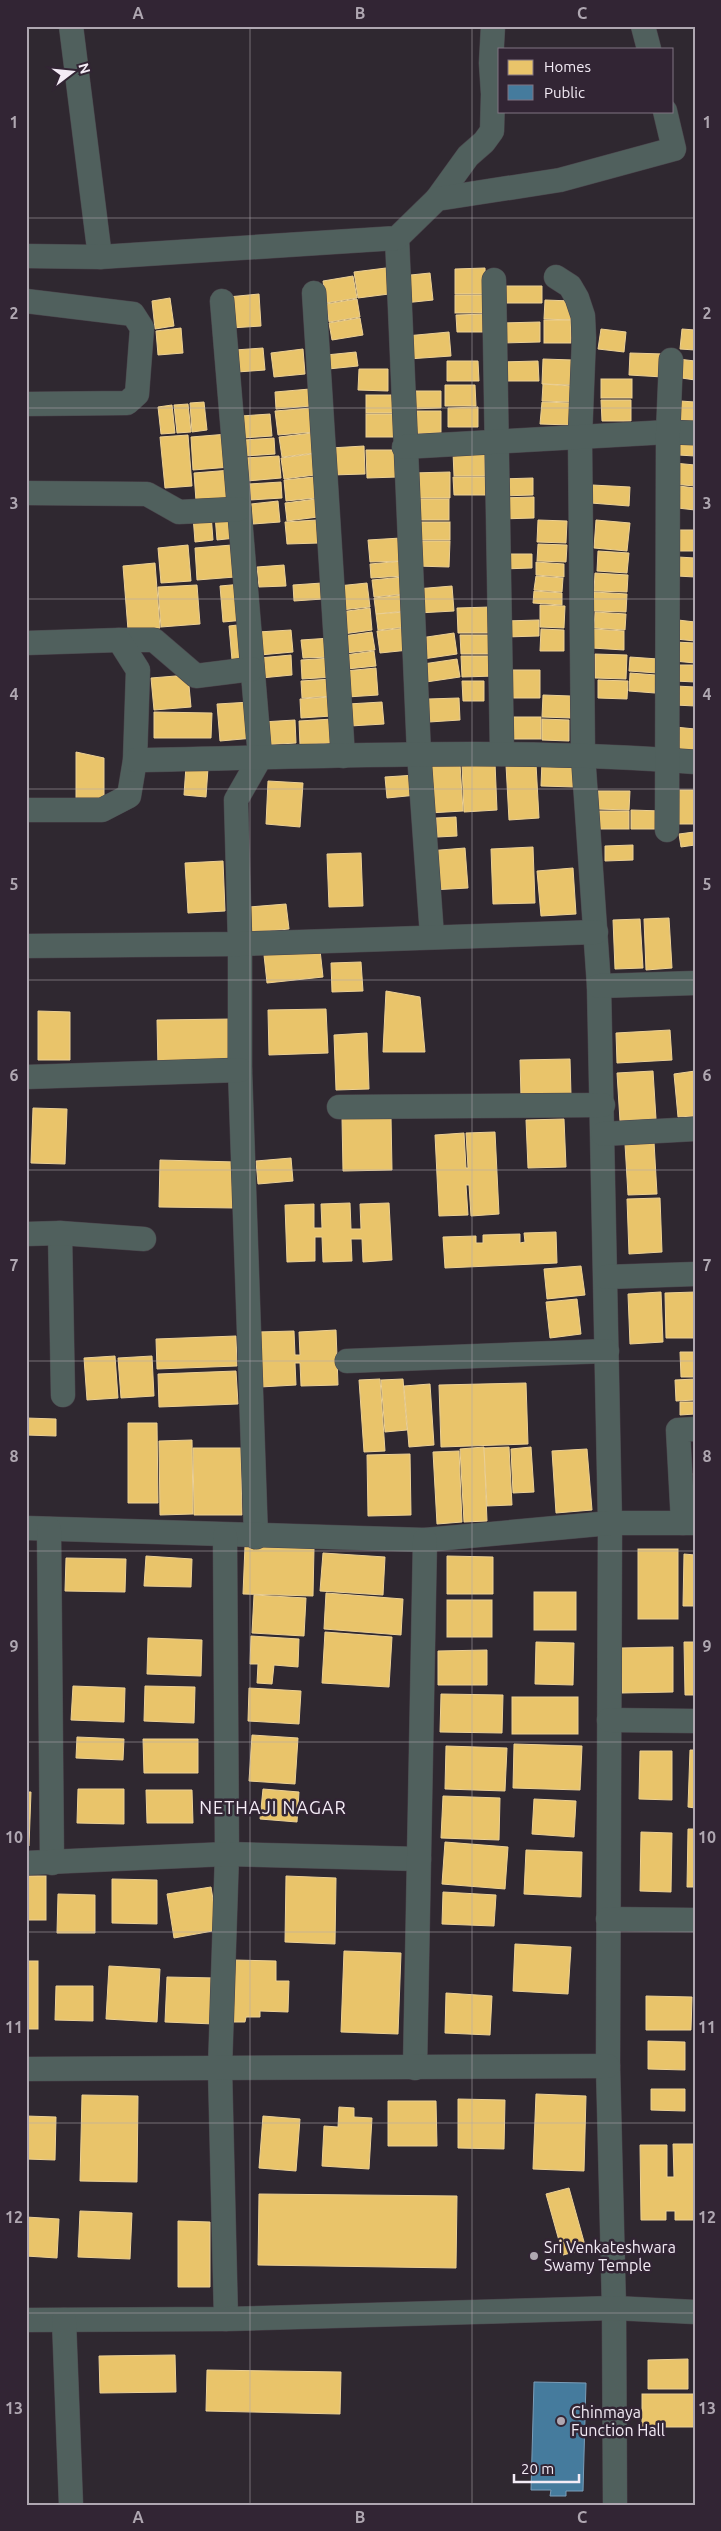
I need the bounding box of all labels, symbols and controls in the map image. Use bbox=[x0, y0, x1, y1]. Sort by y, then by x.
text: A bbox=[132, 4, 144, 22]
text: B bbox=[355, 4, 365, 22]
text: C bbox=[577, 4, 587, 22]
north arrow bbox=[48, 48, 98, 98]
legend bbox=[498, 48, 674, 112]
text: Homes bbox=[544, 58, 591, 75]
text: N bbox=[75, 61, 94, 76]
text: Public bbox=[544, 84, 585, 101]
text: 1 bbox=[9, 113, 19, 131]
text: 1 bbox=[702, 113, 712, 131]
text: 2 bbox=[9, 304, 19, 322]
text: 2 bbox=[702, 304, 712, 322]
text: 3 bbox=[9, 494, 19, 512]
text: 3 bbox=[702, 494, 712, 512]
text: 4 bbox=[9, 685, 19, 703]
text: 4 bbox=[702, 685, 712, 703]
text: 5 bbox=[9, 875, 19, 893]
text: 5 bbox=[702, 875, 712, 893]
text: 6 bbox=[9, 1066, 19, 1084]
text: 6 bbox=[702, 1066, 712, 1084]
text: 7 bbox=[9, 1256, 19, 1274]
text: 7 bbox=[702, 1256, 712, 1274]
text: 8 bbox=[9, 1447, 19, 1465]
text: 8 bbox=[702, 1447, 712, 1465]
text: 9 bbox=[9, 1637, 19, 1655]
text: 9 bbox=[702, 1637, 712, 1655]
district label: NETHAJI NAGAR bbox=[199, 1797, 347, 1817]
text: 10 bbox=[5, 1828, 23, 1846]
text: 10 bbox=[698, 1828, 716, 1846]
text: 11 bbox=[5, 2018, 23, 2036]
text: 11 bbox=[698, 2018, 716, 2036]
text: 12 bbox=[5, 2208, 23, 2226]
text: 12 bbox=[698, 2208, 716, 2226]
place label: Sri Venkateshwara Swamy Temple bbox=[544, 2238, 676, 2274]
marker: Sri Venkateshwara Swamy Temple bbox=[528, 2250, 540, 2262]
text: 13 bbox=[5, 2399, 23, 2417]
text: 13 bbox=[698, 2399, 716, 2417]
place label: Chinmaya Function Hall bbox=[571, 2403, 665, 2439]
marker: Chinmaya Function Hall bbox=[555, 2415, 567, 2427]
scale bar bbox=[514, 2451, 578, 2483]
text: 20 m bbox=[521, 2460, 554, 2477]
text: A bbox=[132, 2508, 144, 2526]
text: B bbox=[355, 2508, 365, 2526]
text: C bbox=[577, 2508, 587, 2526]

